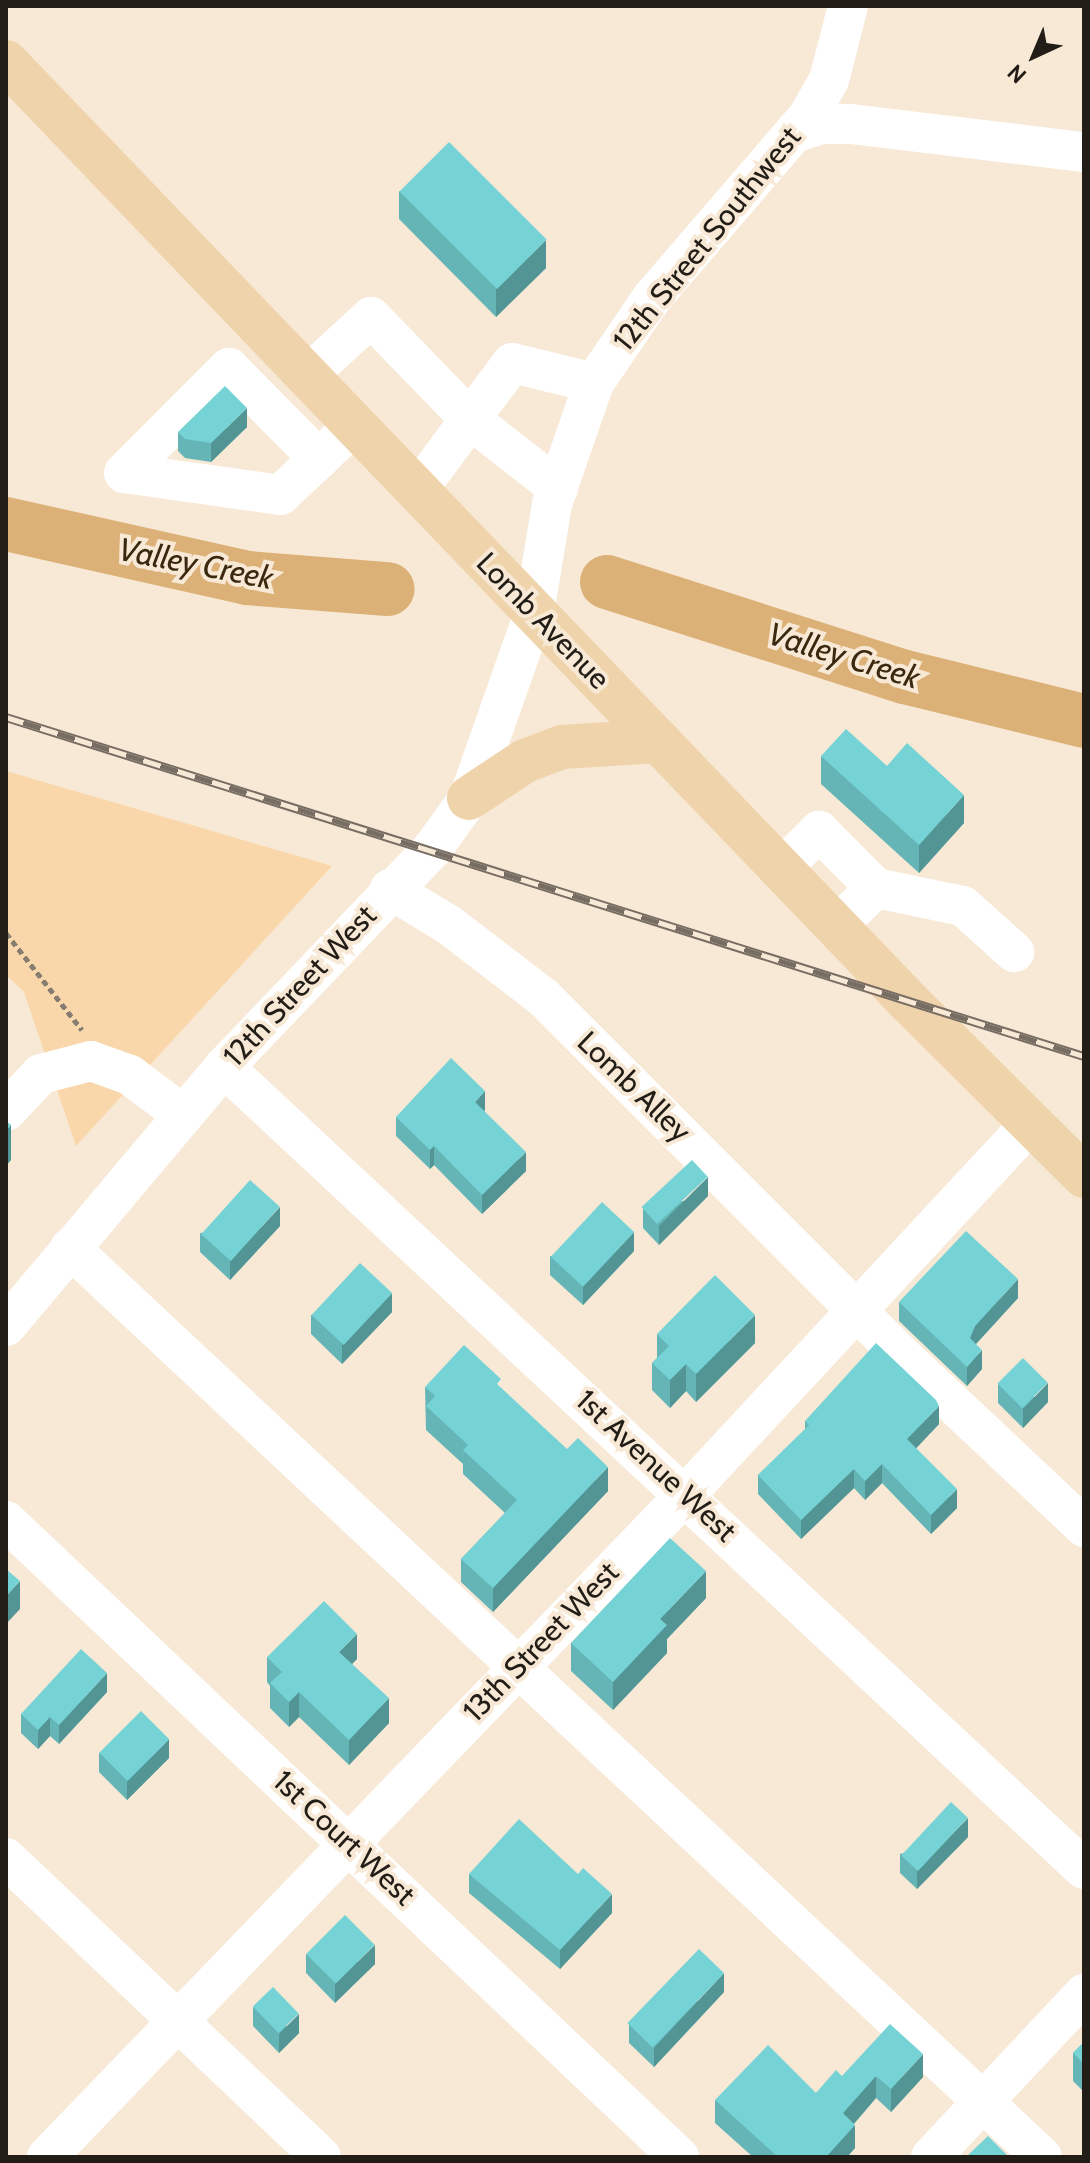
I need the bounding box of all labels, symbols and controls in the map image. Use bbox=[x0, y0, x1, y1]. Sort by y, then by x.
north arrow bbox=[994, 16, 1074, 96]
text: N bbox=[1002, 59, 1032, 89]
street label: 12th Street Southwest bbox=[606, 120, 808, 358]
water label: Valley Creek bbox=[116, 530, 276, 598]
street label: Lomb Avenue bbox=[469, 545, 617, 697]
water label: Valley Creek bbox=[764, 615, 924, 697]
street label: 12th Street West bbox=[216, 898, 384, 1074]
street label: Lomb Alley bbox=[570, 1024, 698, 1150]
street label: 1st Avenue West bbox=[568, 1383, 744, 1549]
street label: 13th Street West bbox=[456, 1555, 626, 1729]
street label: 1st Court West bbox=[266, 1763, 422, 1913]

